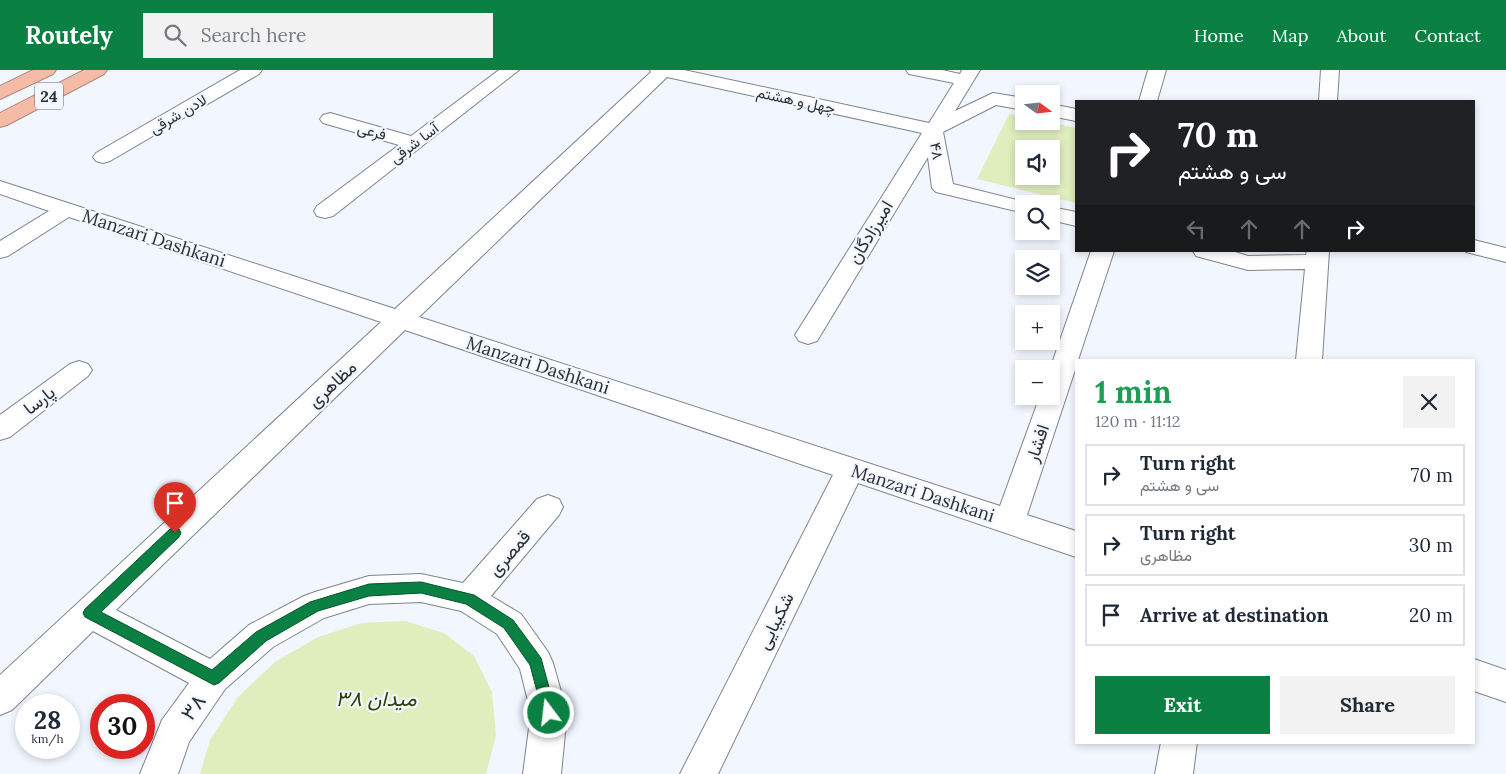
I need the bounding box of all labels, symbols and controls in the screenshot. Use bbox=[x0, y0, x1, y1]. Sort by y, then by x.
search box bbox=[143, 13, 493, 58]
text: Routely bbox=[25, 20, 113, 51]
icon: search bbox=[161, 21, 189, 49]
text: Search here bbox=[201, 23, 306, 47]
text: Home bbox=[1194, 24, 1244, 47]
text: Map bbox=[1272, 24, 1308, 47]
text: About bbox=[1336, 24, 1386, 47]
text: Contact bbox=[1414, 24, 1481, 47]
road number: 24 bbox=[35, 82, 63, 110]
street label: چهل و هشتم bbox=[755, 82, 837, 119]
north arrow bbox=[1015, 85, 1060, 130]
map controls bbox=[1015, 85, 1060, 405]
street label: لادن شرقی bbox=[146, 90, 211, 139]
text: 70 m bbox=[1178, 112, 1258, 157]
street label: فرعی bbox=[355, 118, 389, 145]
street label: آسا شرقی bbox=[386, 118, 444, 168]
icon: right bbox=[1095, 120, 1160, 185]
button: sound bbox=[1015, 140, 1060, 185]
street label: ۴۸ bbox=[926, 141, 948, 161]
text: سی و هشتم bbox=[1178, 157, 1287, 185]
button: search bbox=[1015, 195, 1060, 240]
street label: امیرزادگان bbox=[842, 196, 898, 268]
street label: Manzari Dashkani bbox=[79, 204, 229, 272]
icon: left bbox=[1182, 215, 1210, 243]
icon: ahead bbox=[1235, 215, 1263, 243]
icon: ahead bbox=[1288, 215, 1316, 243]
icon: right bbox=[1341, 215, 1369, 243]
button: layers bbox=[1015, 250, 1060, 295]
button: + bbox=[1015, 305, 1060, 350]
street label: Manzari Dashkani bbox=[463, 331, 613, 399]
street label: مظاهری bbox=[303, 356, 361, 412]
button: − bbox=[1015, 360, 1060, 405]
text: 1 min bbox=[1095, 373, 1172, 411]
button: close bbox=[1403, 376, 1455, 428]
street label: پارسا bbox=[19, 380, 60, 420]
text: 120 m · 11:12 bbox=[1095, 411, 1180, 431]
street label: افشار bbox=[1020, 421, 1054, 466]
text: Turn right bbox=[1140, 451, 1236, 475]
street label: Manzari Dashkani bbox=[848, 459, 998, 527]
icon: right bbox=[1097, 461, 1125, 489]
text: 70 m bbox=[1410, 463, 1453, 487]
text: سی و هشتم bbox=[1140, 475, 1219, 495]
pin bbox=[154, 482, 196, 533]
icon: arrive bbox=[161, 489, 189, 517]
text: Turn right bbox=[1140, 521, 1236, 545]
street label: قمصری bbox=[483, 525, 535, 581]
icon: right bbox=[1097, 531, 1125, 559]
text: 30 m bbox=[1409, 533, 1453, 557]
text: مظاهری bbox=[1140, 545, 1192, 565]
street label: شکیبایی bbox=[751, 589, 799, 653]
icon: arrive bbox=[1097, 601, 1125, 629]
text: Arrive at destination bbox=[1140, 603, 1329, 627]
text: 20 m bbox=[1409, 603, 1453, 627]
button: Exit bbox=[1095, 676, 1270, 734]
button: Share bbox=[1280, 676, 1455, 734]
park label: میدان ۳۸ bbox=[336, 685, 417, 712]
position arrow bbox=[522, 686, 574, 738]
street label: ۳۸ bbox=[174, 688, 212, 726]
speed limit sign: 30 bbox=[90, 694, 155, 759]
text: 28 bbox=[34, 704, 61, 736]
text: km/h bbox=[31, 731, 64, 746]

